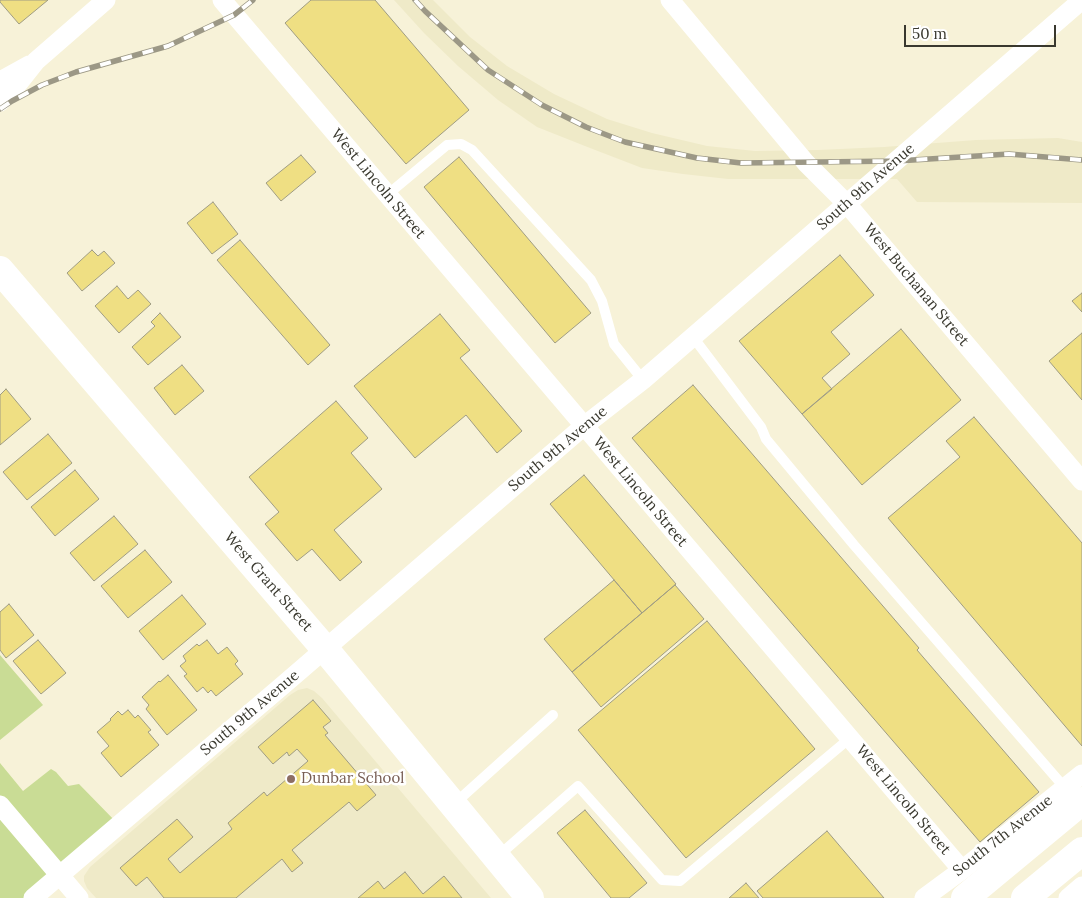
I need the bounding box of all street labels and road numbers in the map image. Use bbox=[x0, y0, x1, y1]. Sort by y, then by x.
street label: West Lincoln Street bbox=[327, 126, 429, 242]
street label: South 9th Avenue bbox=[814, 140, 918, 234]
street label: West Buchanan Street bbox=[859, 220, 973, 350]
street label: South 9th Avenue bbox=[505, 402, 611, 496]
street label: West Lincoln Street bbox=[589, 434, 691, 550]
street label: West Grant Street bbox=[220, 529, 316, 635]
street label: South 9th Avenue bbox=[197, 666, 303, 760]
street label: West Lincoln Street bbox=[852, 742, 954, 858]
street label: South 7th Avenue bbox=[950, 791, 1056, 881]

